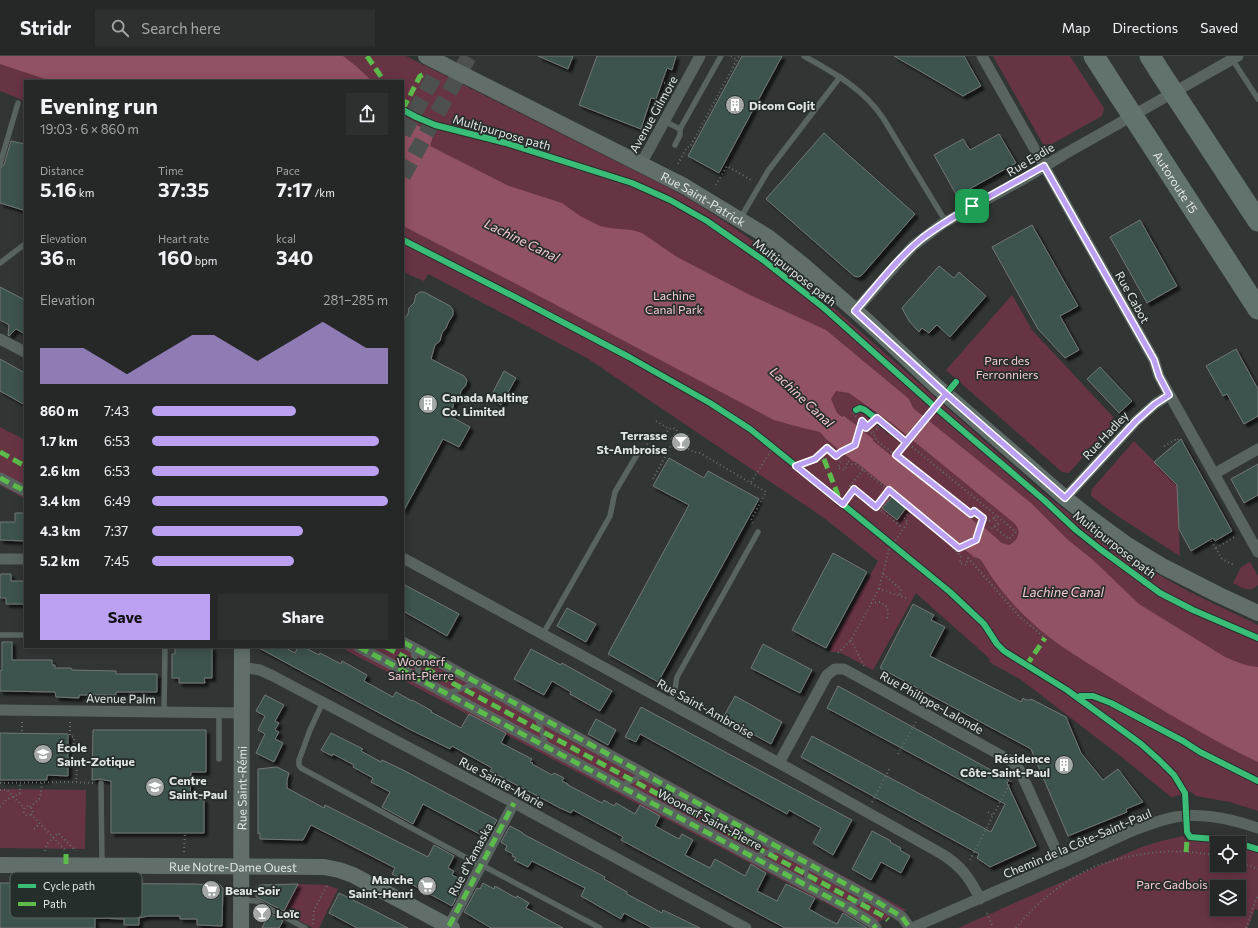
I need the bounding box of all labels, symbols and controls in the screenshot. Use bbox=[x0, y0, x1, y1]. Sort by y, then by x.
search box bbox=[95, 10, 375, 46]
text: Stridr bbox=[20, 16, 71, 39]
icon: search bbox=[109, 17, 131, 39]
text: Search here bbox=[141, 19, 221, 37]
text: Map bbox=[1062, 19, 1091, 36]
text: Directions bbox=[1113, 19, 1178, 36]
text: Saved bbox=[1200, 19, 1238, 36]
street label: Avenue Gilmore bbox=[626, 73, 680, 155]
text: Evening run bbox=[40, 92, 158, 119]
button: share bbox=[346, 93, 388, 135]
building icon: Dicom GoJit bbox=[724, 94, 746, 116]
place label: Dicom GoJit bbox=[749, 98, 815, 113]
street label: Multipurpose path bbox=[451, 111, 553, 153]
text: 19:03 · 6 × 860 m bbox=[40, 121, 139, 137]
street label: Rue Eadie bbox=[1004, 139, 1056, 179]
street label: Autoroute 15 bbox=[1151, 149, 1201, 216]
text: Distance bbox=[40, 164, 84, 177]
text: Time bbox=[158, 164, 183, 177]
text: Pace bbox=[276, 164, 300, 177]
street label: Rue Saint-Patrick bbox=[659, 169, 749, 229]
text: 5.16 bbox=[40, 177, 77, 201]
text: 37:35 bbox=[158, 177, 209, 201]
text: 7:17 bbox=[276, 177, 312, 201]
text: km bbox=[77, 186, 94, 199]
text: /km bbox=[312, 186, 335, 199]
pin bbox=[955, 189, 989, 223]
icon: arrive bbox=[961, 195, 983, 217]
water label: Lachine Canal bbox=[482, 215, 563, 265]
text: Elevation bbox=[40, 232, 86, 245]
text: Heart rate bbox=[158, 232, 209, 245]
text: kcal bbox=[276, 232, 296, 245]
street label: Multipurpose path bbox=[751, 235, 839, 309]
text: 36 bbox=[40, 245, 64, 269]
text: 160 bbox=[158, 245, 193, 269]
text: 340 bbox=[276, 245, 313, 269]
text: m bbox=[64, 254, 76, 267]
text: bpm bbox=[193, 254, 217, 267]
street label: Rue Cabot bbox=[1113, 269, 1153, 325]
park label: Lachine Canal Park bbox=[645, 288, 704, 316]
text: Elevation bbox=[40, 292, 95, 308]
text: 281–285 m bbox=[323, 292, 388, 308]
park label: Parc des Ferronniers bbox=[976, 353, 1038, 381]
water label: Lachine Canal bbox=[767, 363, 838, 431]
place label: Canada Malting Co. Limited bbox=[442, 390, 529, 418]
building icon: Canada Malting Co. Limited bbox=[417, 393, 439, 415]
text: 860 m bbox=[40, 403, 79, 419]
text: 7:43 bbox=[104, 403, 129, 419]
street label: Rue Hadley bbox=[1079, 408, 1131, 462]
place label: Terrasse St-Ambroise bbox=[597, 428, 667, 456]
bar icon: Terrasse St-Ambroise bbox=[670, 431, 692, 453]
text: 1.7 km bbox=[40, 433, 78, 449]
text: 6:53 bbox=[104, 433, 130, 449]
text: 2.6 km bbox=[40, 463, 80, 479]
text: 6:53 bbox=[104, 463, 130, 479]
text: 3.4 km bbox=[40, 493, 80, 509]
text: 6:49 bbox=[104, 493, 131, 509]
street label: Multipurpose path bbox=[1071, 507, 1159, 581]
text: 4.3 km bbox=[40, 523, 80, 539]
text: 7:37 bbox=[104, 523, 128, 539]
text: 5.2 km bbox=[40, 553, 80, 569]
text: 7:45 bbox=[104, 553, 129, 569]
water label: Lachine Canal bbox=[1022, 584, 1104, 600]
button: Save bbox=[40, 594, 210, 640]
button: Share bbox=[218, 594, 388, 640]
park label: Woonerf Saint-Pierre bbox=[388, 654, 454, 682]
street label: Rue Philippe-Lalonde bbox=[878, 668, 986, 736]
street label: Rue Saint-Ambroise bbox=[655, 676, 757, 740]
street label: Avenue Palm bbox=[86, 690, 156, 706]
place label: École Saint-Zotique bbox=[57, 740, 135, 768]
school or university icon: École Saint-Zotique bbox=[32, 743, 54, 765]
street label: Rue Saint-Rémi bbox=[234, 746, 249, 830]
place label: Résidence Côte-Saint-Paul bbox=[960, 751, 1050, 779]
street label: Rue Sainte-Marie bbox=[457, 754, 547, 810]
building icon: Résidence Côte-Saint-Paul bbox=[1053, 754, 1075, 776]
place label: Centre Saint-Paul bbox=[169, 773, 227, 801]
school or university icon: Centre Saint-Paul bbox=[144, 776, 166, 798]
street label: Woonerf Saint-Pierre bbox=[655, 785, 765, 853]
street label: Chemin de la Côte-Saint-Paul bbox=[1001, 805, 1153, 881]
street label: Rue d'Yamaska bbox=[445, 820, 495, 898]
map controls bbox=[1210, 836, 1246, 916]
button: locate bbox=[1210, 836, 1246, 872]
street label: Rue Notre-Dame Ouest bbox=[169, 859, 297, 874]
legend bbox=[10, 872, 142, 918]
place label: Marche Saint-Henri bbox=[348, 872, 413, 900]
supermarket icon: Marche Saint-Henri bbox=[416, 875, 438, 897]
park label: Parc Gadbois bbox=[1136, 877, 1208, 891]
text: Cycle path bbox=[43, 879, 95, 892]
supermarket icon: Beau-Soir bbox=[200, 879, 222, 901]
button: layers bbox=[1210, 880, 1246, 916]
place label: Beau-Soir bbox=[225, 883, 280, 897]
text: Path bbox=[43, 897, 66, 910]
bar icon: Loïc bbox=[251, 902, 273, 924]
place label: Loïc bbox=[276, 906, 299, 920]

